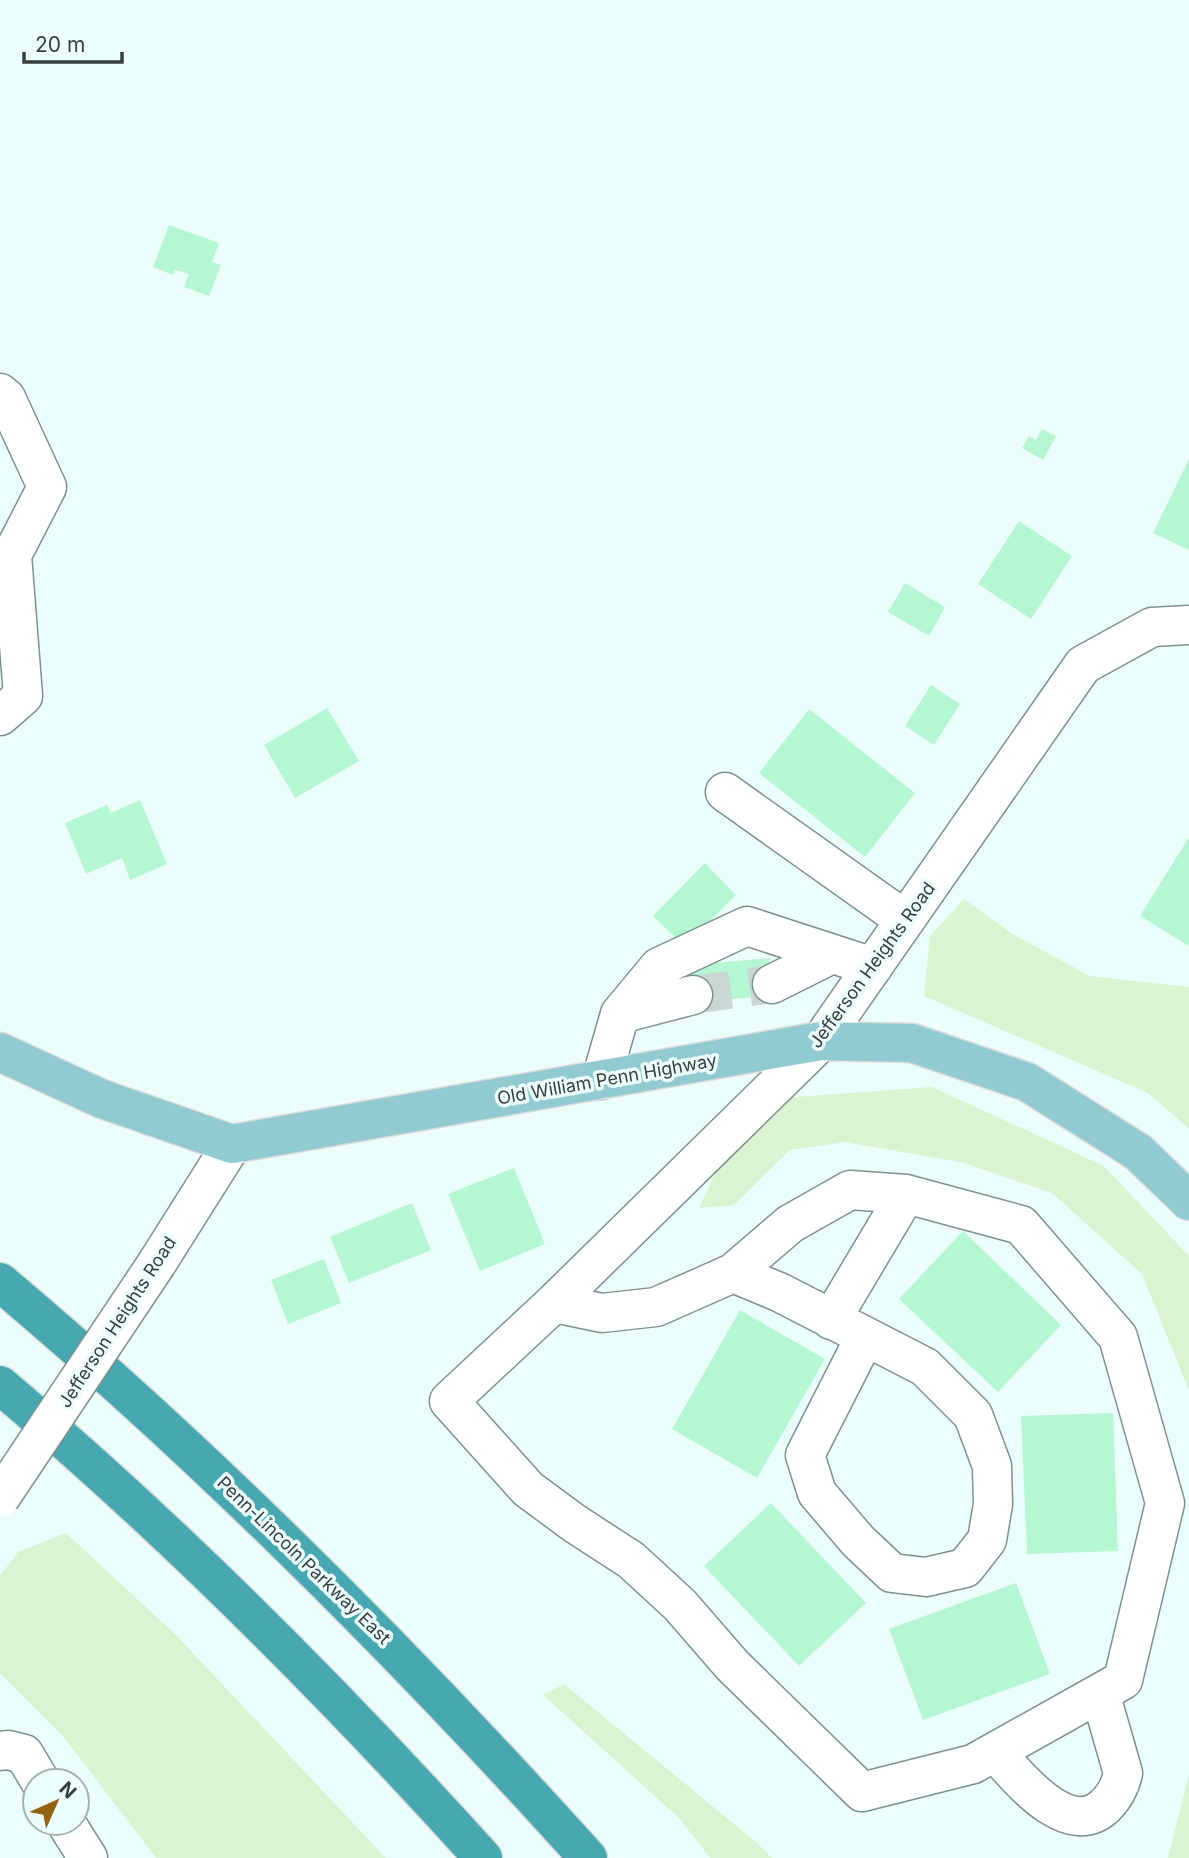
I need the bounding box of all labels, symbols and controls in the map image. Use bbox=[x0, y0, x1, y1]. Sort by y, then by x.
scale bar bbox=[24, 21, 122, 65]
text: 20 m bbox=[35, 32, 85, 57]
street label: Jefferson Heights Road bbox=[805, 878, 939, 1052]
street label: Old William Penn Highway bbox=[496, 1049, 718, 1109]
street label: Jefferson Heights Road bbox=[54, 1233, 180, 1411]
street label: Penn-Lincoln Parkway East bbox=[213, 1472, 395, 1648]
north arrow bbox=[21, 1767, 91, 1837]
text: N bbox=[54, 1777, 81, 1804]

